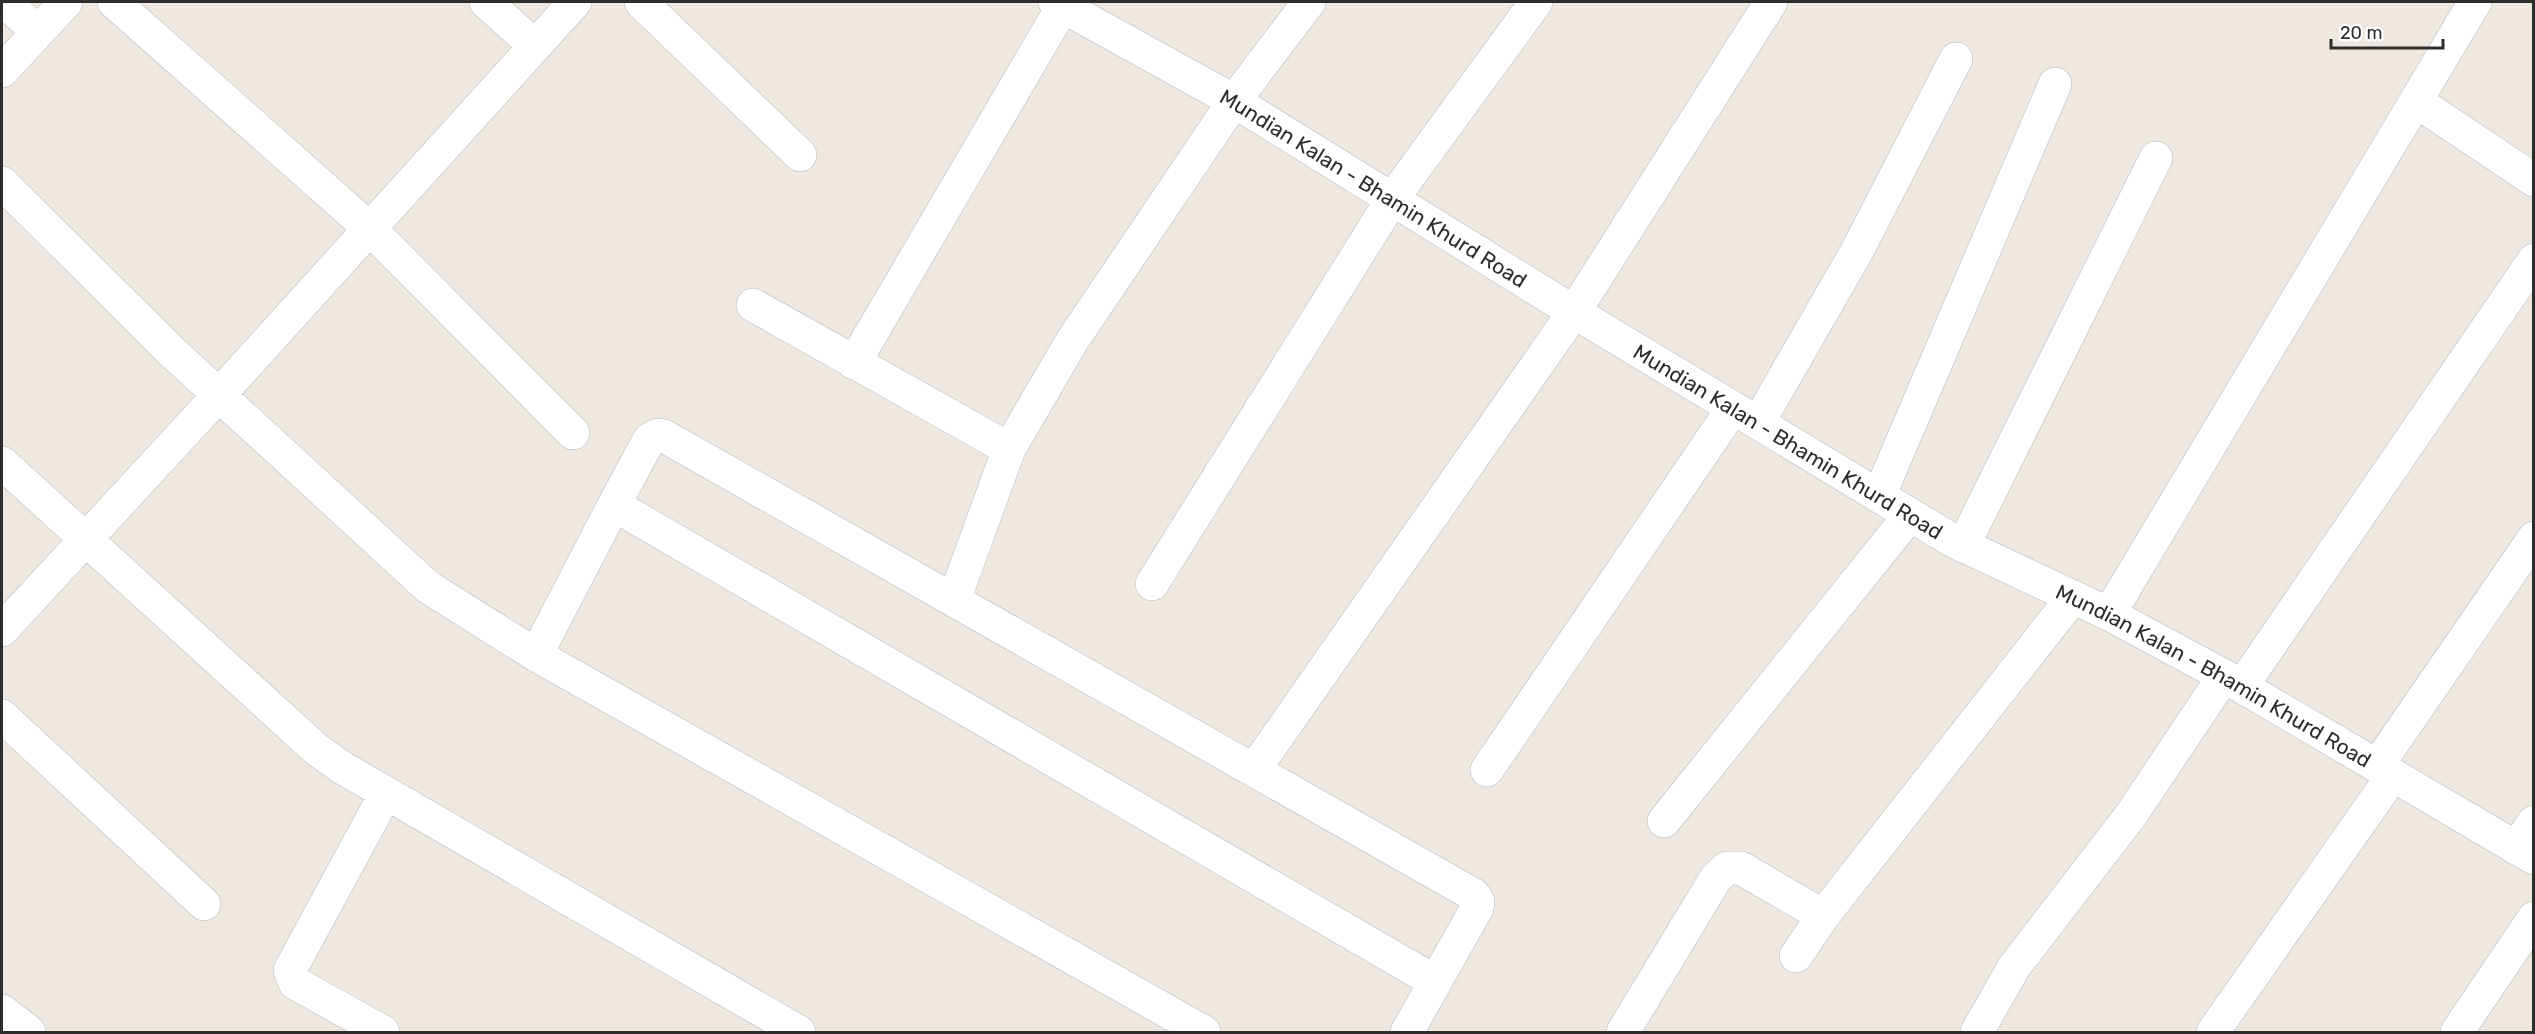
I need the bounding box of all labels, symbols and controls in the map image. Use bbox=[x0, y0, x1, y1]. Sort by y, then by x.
scale bar bbox=[2331, 12, 2444, 50]
text: 20 m bbox=[2340, 22, 2382, 44]
street label: Mundian Kalan - Bhamin Khurd Road bbox=[1216, 83, 1532, 292]
street label: Mundian Kalan - Bhamin Khurd Road bbox=[1629, 339, 1947, 544]
street label: Mundian Kalan - Bhamin Khurd Road bbox=[2052, 578, 2376, 772]

